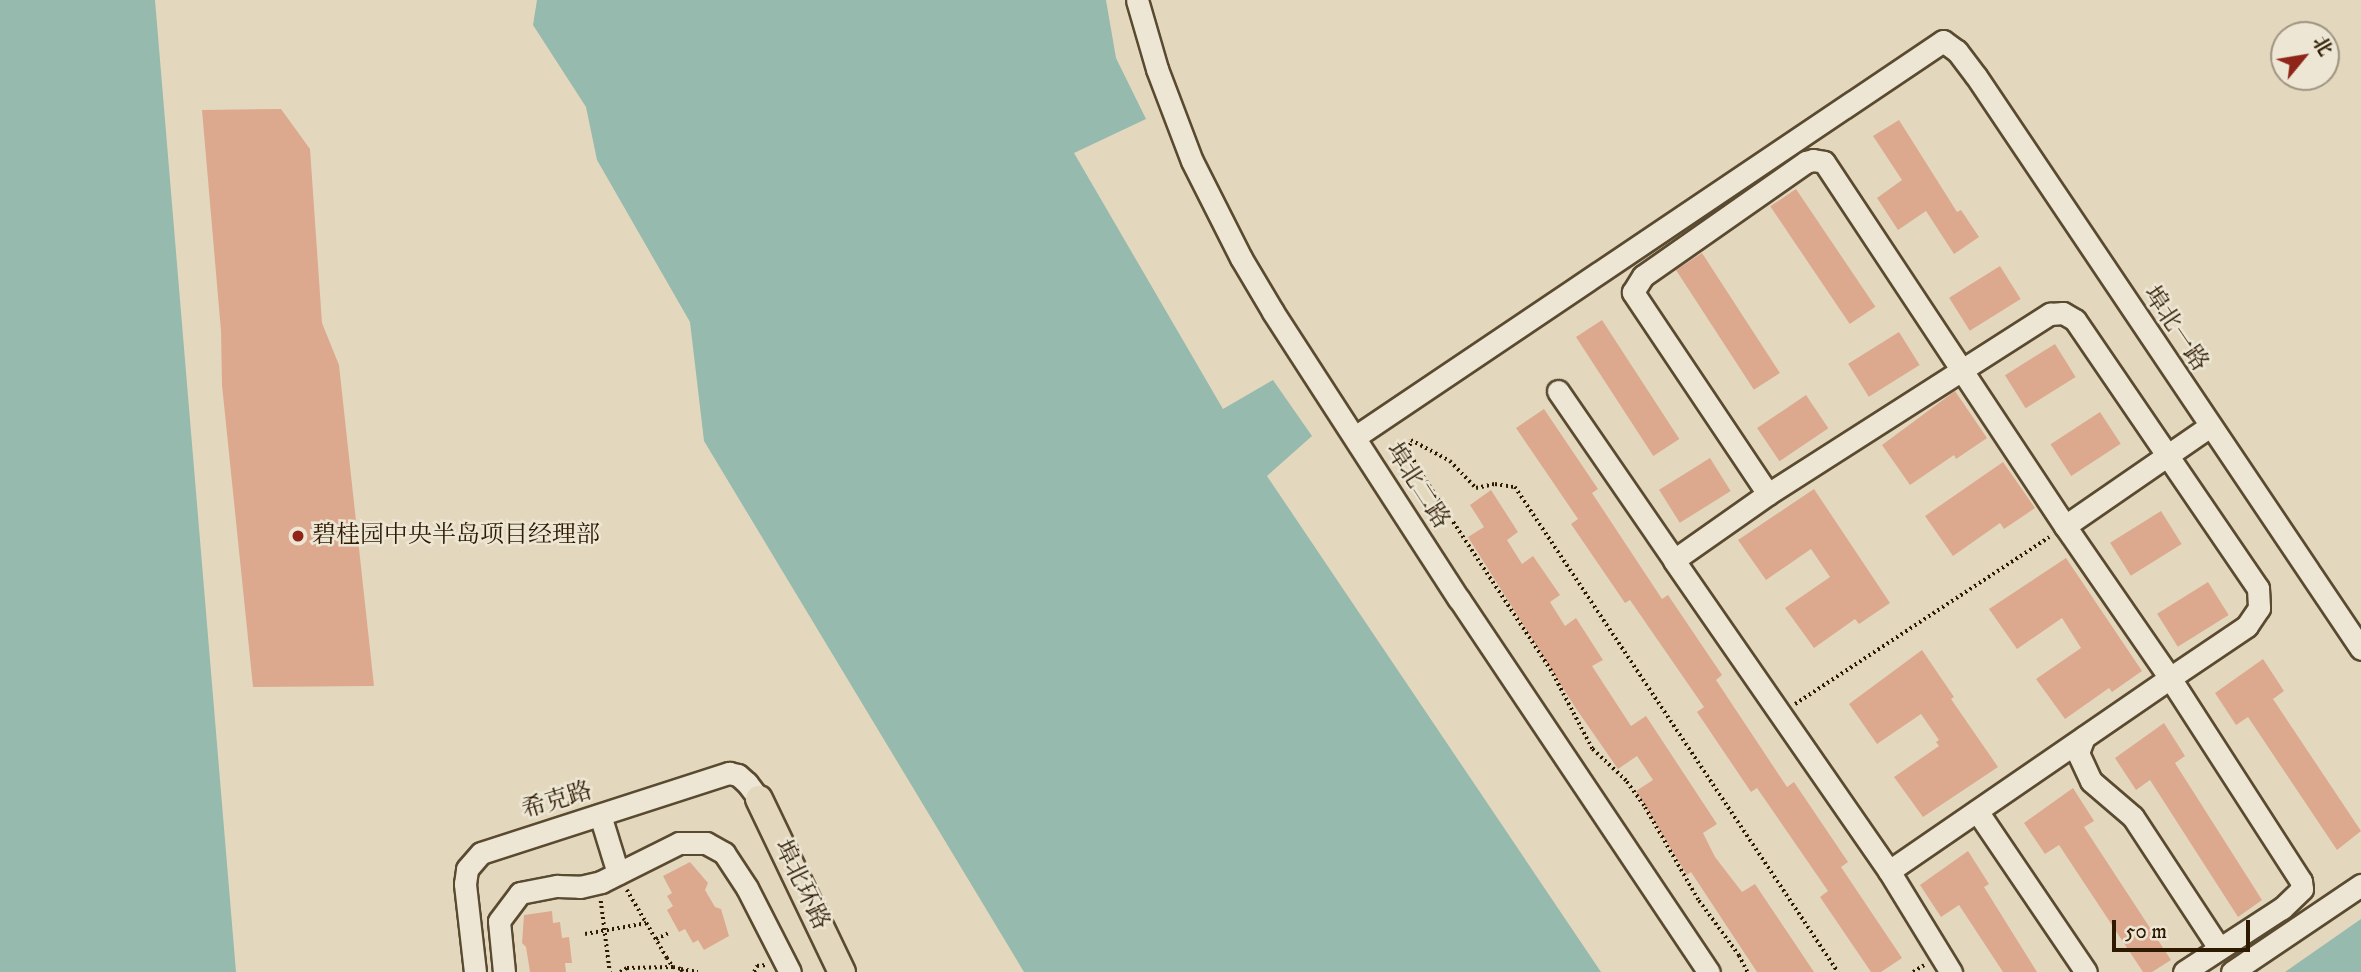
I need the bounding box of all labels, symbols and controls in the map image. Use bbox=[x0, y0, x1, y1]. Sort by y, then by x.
north arrow bbox=[2270, 21, 2340, 91]
text: 北 bbox=[2307, 32, 2337, 60]
street label: 埠北一路 bbox=[2136, 281, 2214, 377]
street label: 埠北二路 bbox=[1379, 438, 1455, 534]
place label: 碧桂园中央半岛项目经理部 bbox=[312, 522, 600, 550]
marker: 碧桂园中央半岛项目经理部 bbox=[290, 528, 306, 544]
street label: 希克路 bbox=[518, 777, 596, 825]
street label: 埠北环路 bbox=[767, 836, 835, 934]
scale bar bbox=[2116, 906, 2254, 950]
text: 50 m bbox=[2125, 919, 2167, 945]

